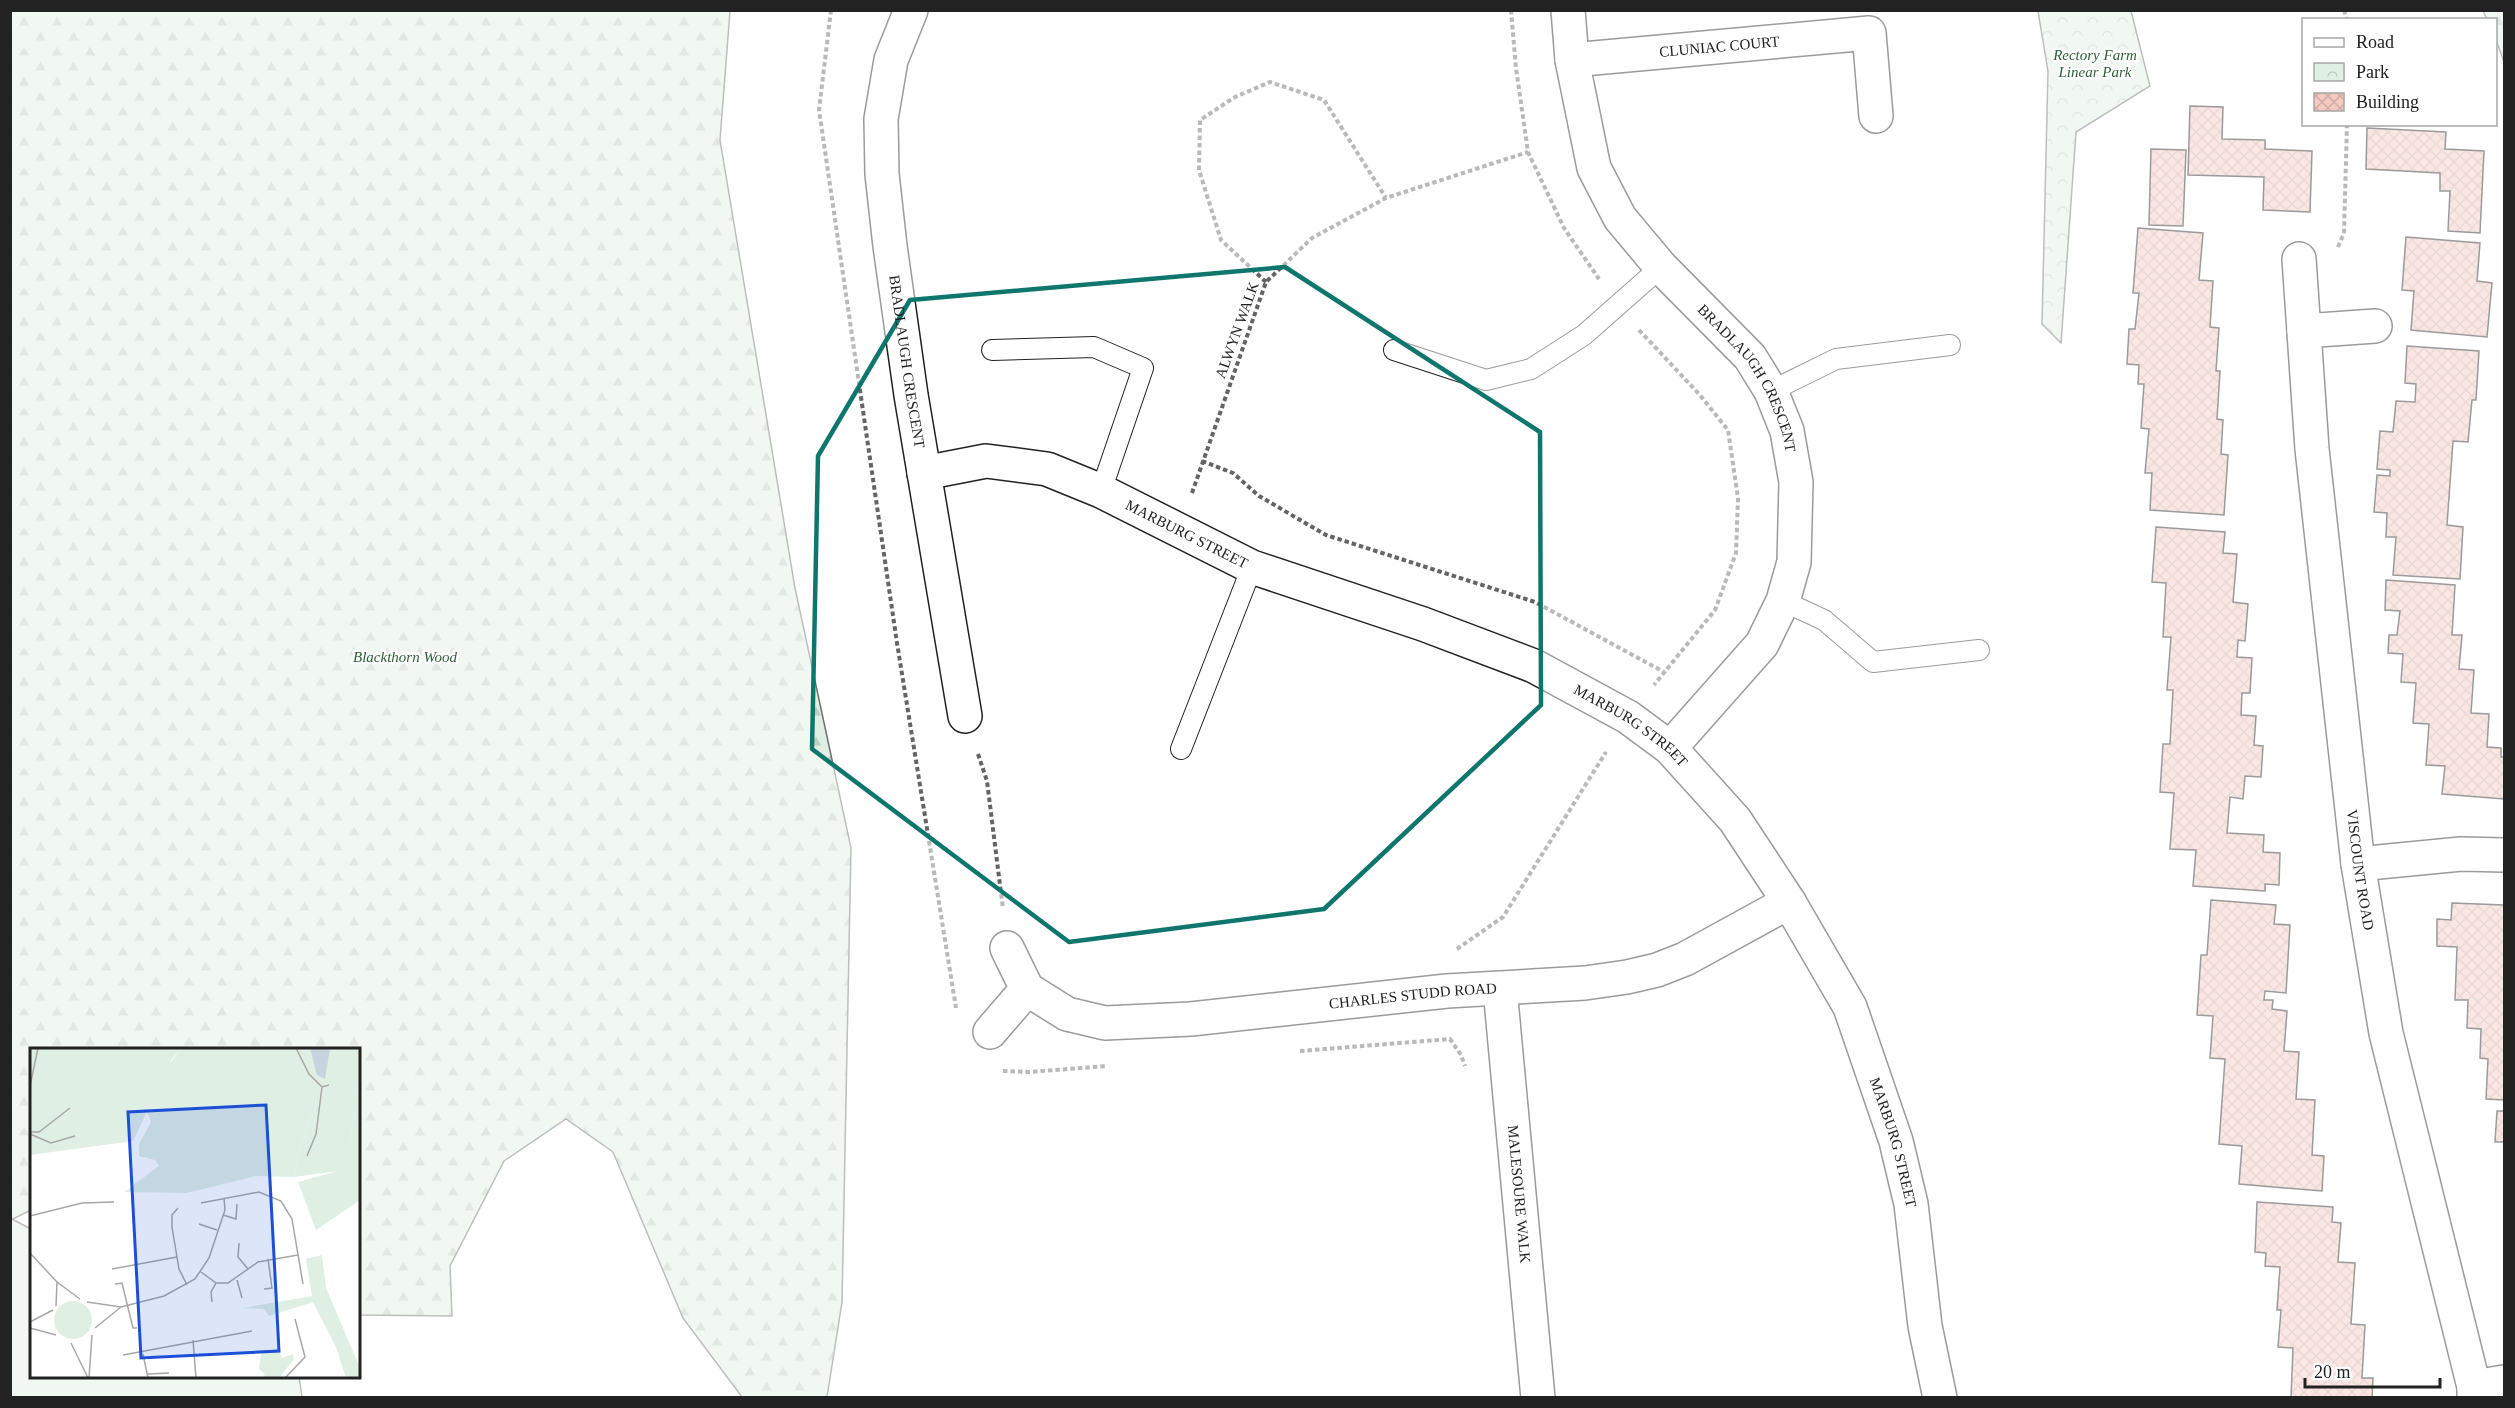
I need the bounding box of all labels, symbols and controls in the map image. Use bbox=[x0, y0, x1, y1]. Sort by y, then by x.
legend bbox=[2302, 18, 2497, 126]
text: Road bbox=[2356, 32, 2394, 52]
street label: CLUNIAC COURT bbox=[1659, 33, 1780, 60]
park label: Rectory Farm Linear Park bbox=[2052, 47, 2137, 80]
text: Park bbox=[2356, 62, 2389, 82]
text: Building bbox=[2356, 92, 2419, 112]
street label: BRADLAUGH CRESCENT bbox=[886, 274, 928, 449]
street label: ALWYN WALK bbox=[1212, 279, 1262, 380]
street label: BRADLAUGH CRESCENT bbox=[1695, 301, 1799, 453]
street label: MARBURG STREET bbox=[1123, 497, 1251, 572]
park label: Blackthorn Wood bbox=[353, 649, 458, 665]
street label: MARBURG STREET bbox=[1571, 681, 1691, 770]
street label: VISCOUNT ROAD bbox=[2344, 808, 2377, 932]
street label: CHARLES STUDD ROAD bbox=[1328, 980, 1497, 1012]
inset map bbox=[30, 1048, 360, 1378]
street label: MARBURG STREET bbox=[1867, 1075, 1920, 1209]
street label: MALESOURE WALK bbox=[1505, 1124, 1533, 1264]
scale bar bbox=[2305, 1351, 2440, 1389]
text: 20 m bbox=[2314, 1362, 2351, 1382]

